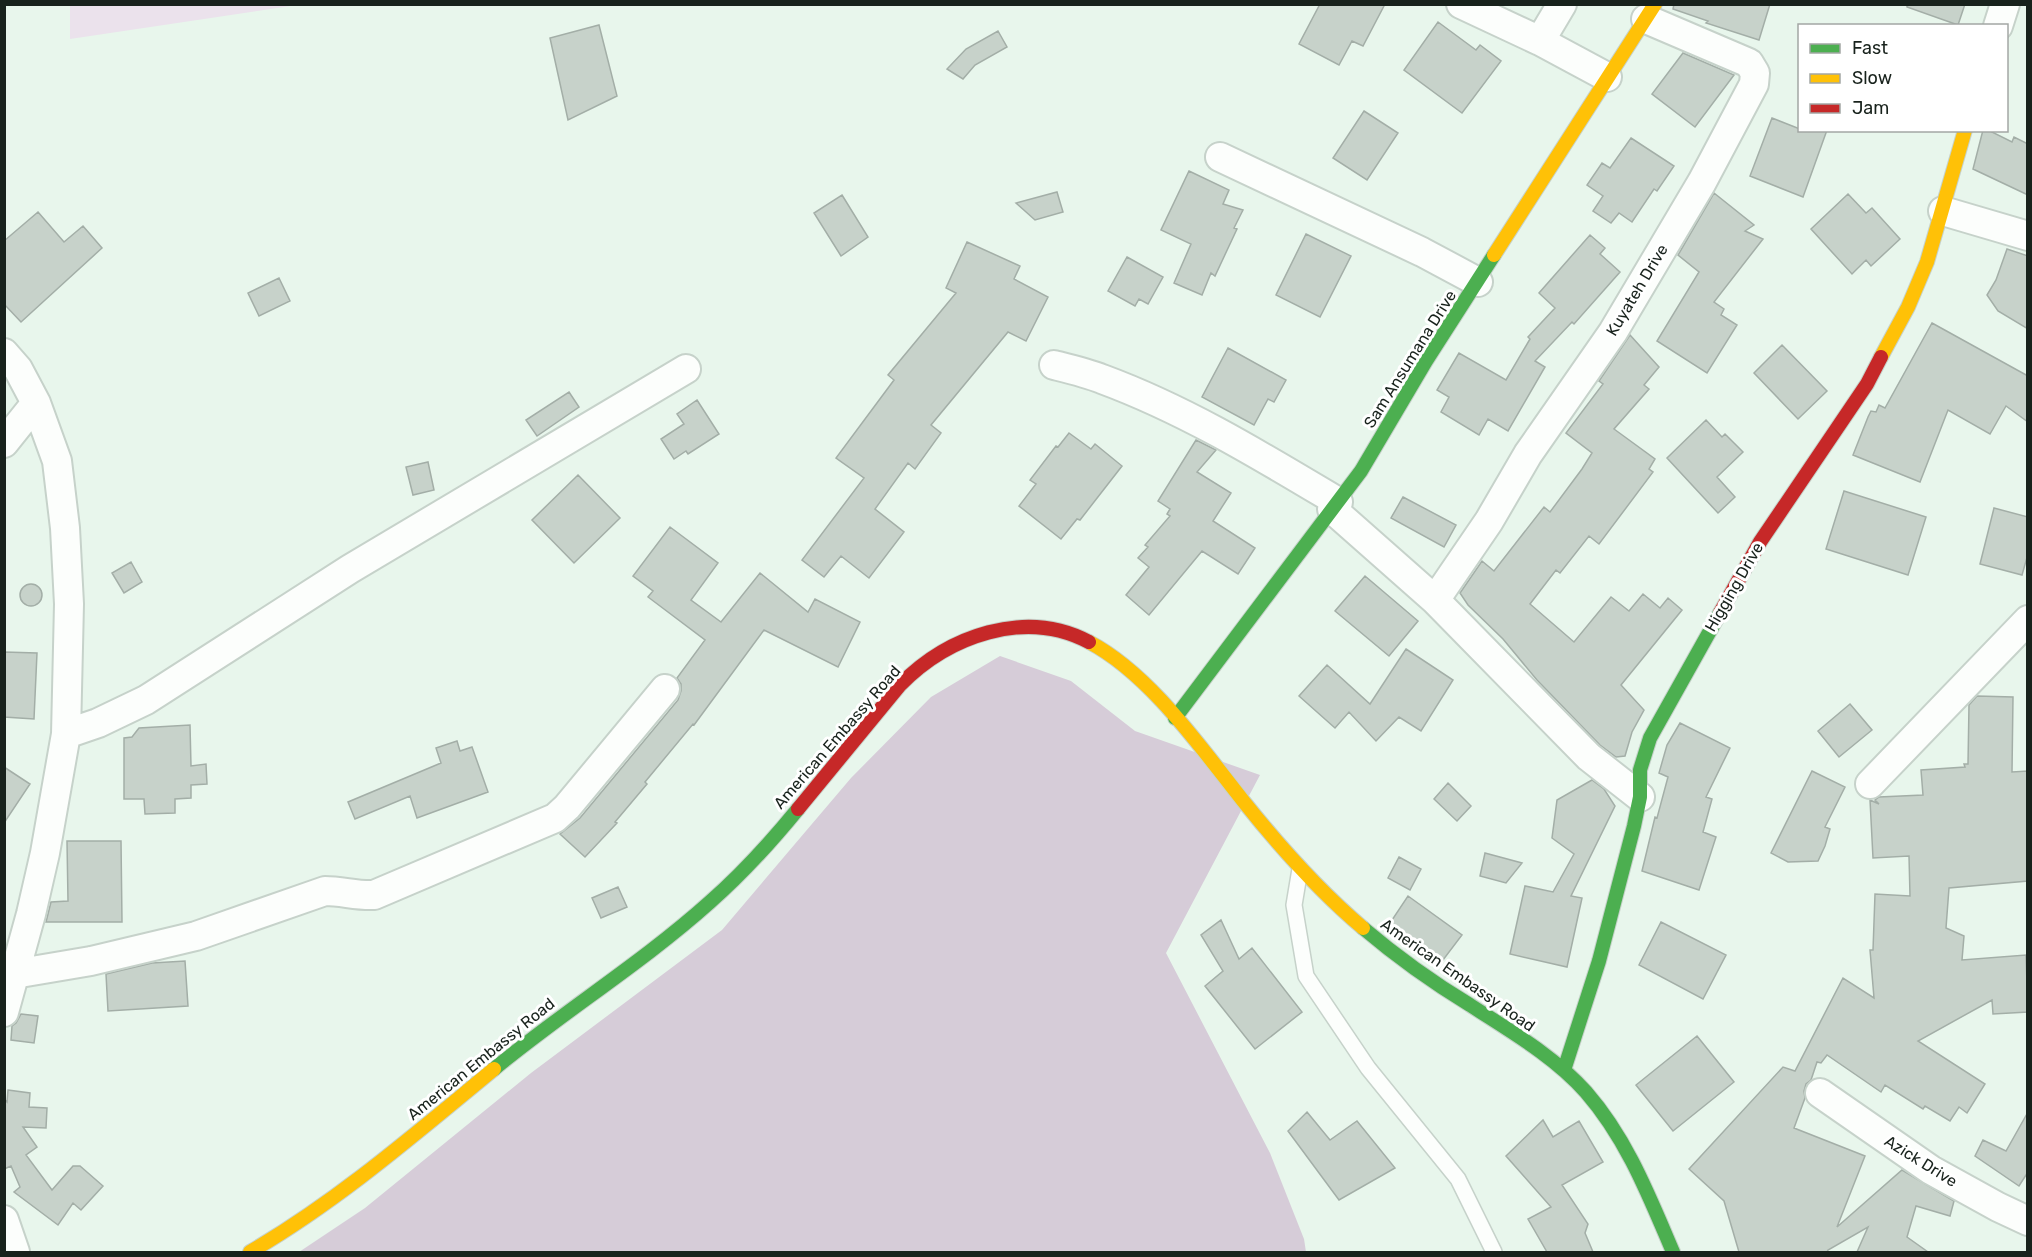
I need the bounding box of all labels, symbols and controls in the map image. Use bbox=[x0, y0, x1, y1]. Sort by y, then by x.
legend bbox=[1798, 24, 2008, 132]
text: Fast bbox=[1852, 37, 1888, 59]
text: Slow bbox=[1852, 67, 1892, 89]
text: Jam bbox=[1852, 97, 1889, 119]
street label: Kuyateh Drive bbox=[1602, 241, 1672, 339]
street label: Sam Ansumana Drive bbox=[1360, 287, 1460, 431]
street label: Higging Drive bbox=[1701, 539, 1767, 635]
street label: American Embassy Road bbox=[770, 661, 904, 813]
street label: American Embassy Road bbox=[1377, 915, 1539, 1035]
street label: American Embassy Road bbox=[404, 994, 558, 1124]
street label: Azick Drive bbox=[1881, 1131, 1961, 1191]

